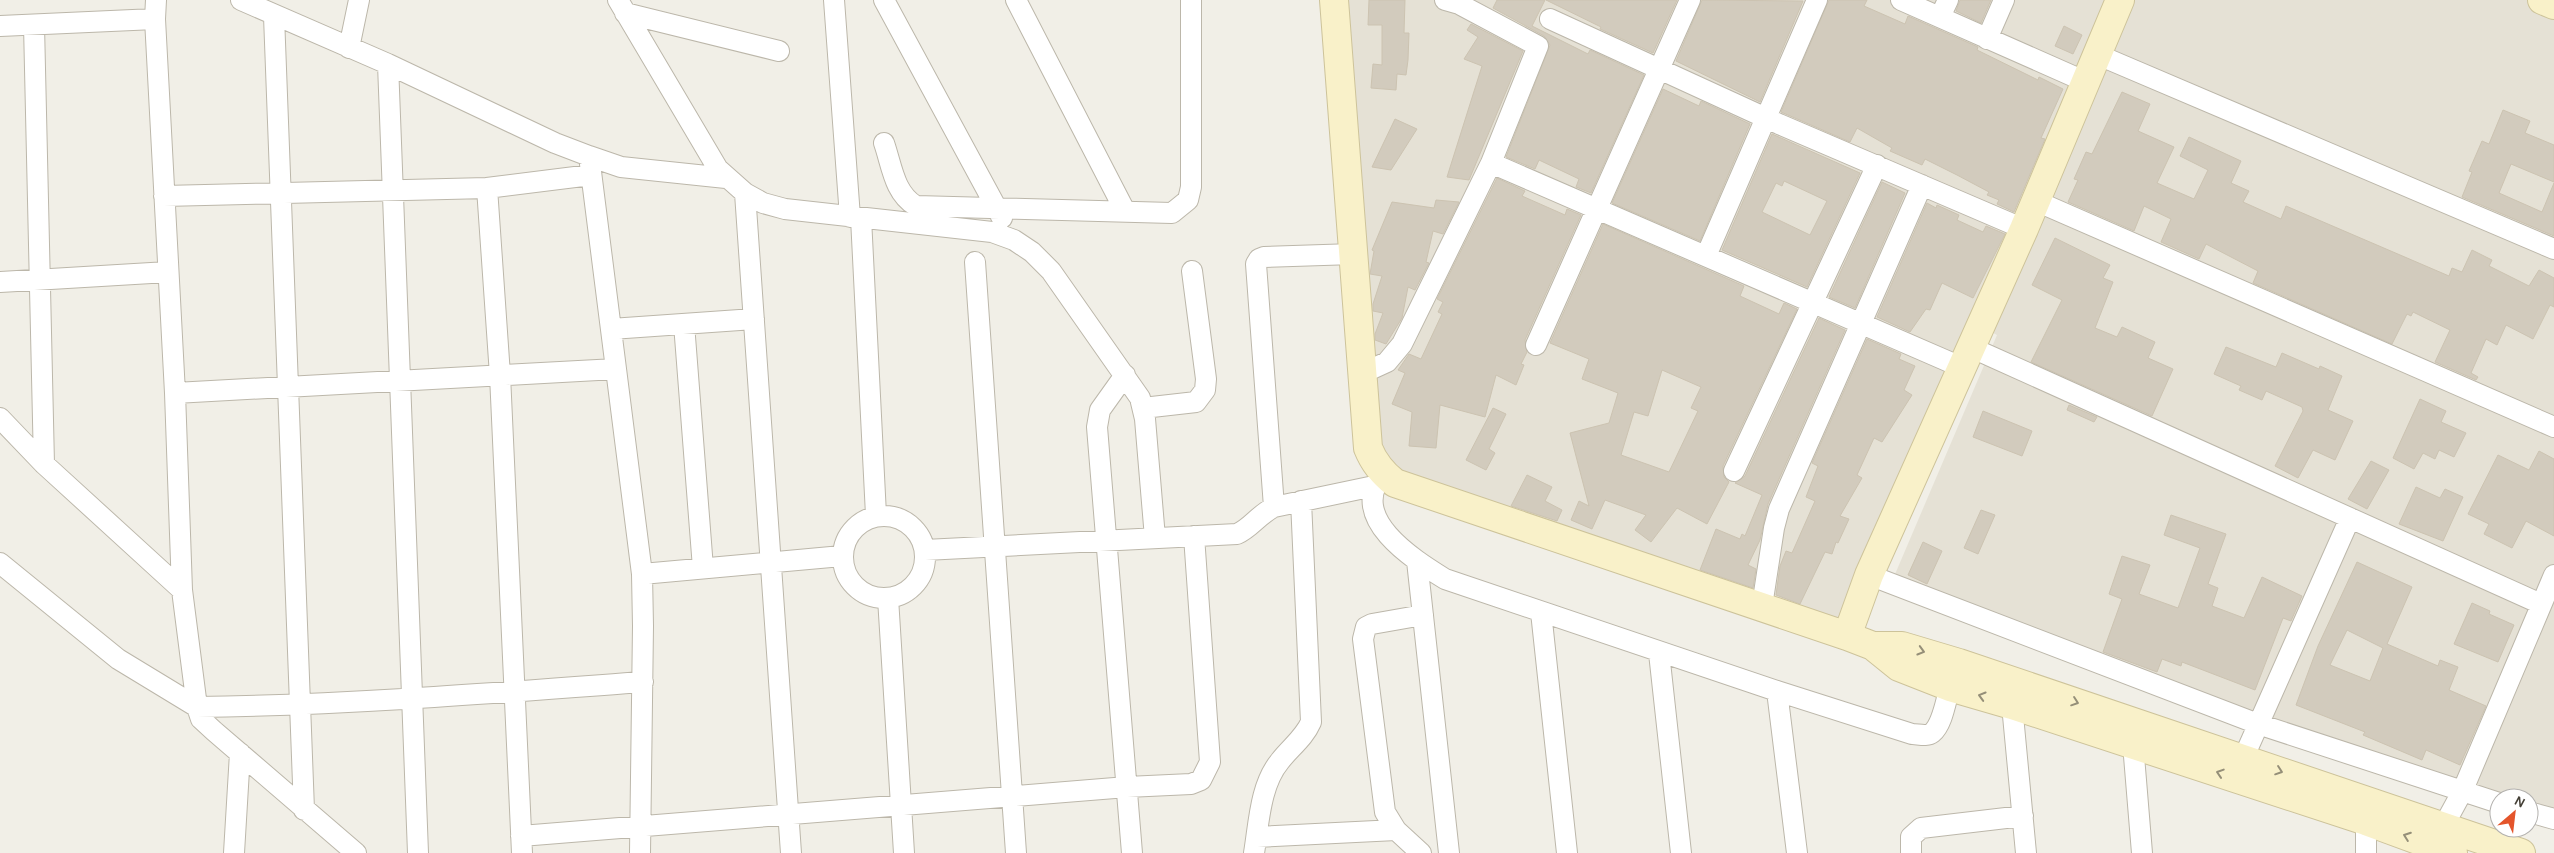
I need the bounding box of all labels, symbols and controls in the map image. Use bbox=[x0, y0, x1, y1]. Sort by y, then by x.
one-way arrow bbox=[1916, 646, 1924, 656]
one-way arrow bbox=[1979, 692, 1987, 702]
one-way arrow bbox=[2070, 696, 2079, 706]
one-way arrow bbox=[2274, 765, 2282, 775]
one-way arrow bbox=[2216, 769, 2225, 779]
north arrow bbox=[2489, 788, 2539, 838]
text: N bbox=[2511, 792, 2528, 812]
one-way arrow bbox=[2403, 832, 2412, 842]

